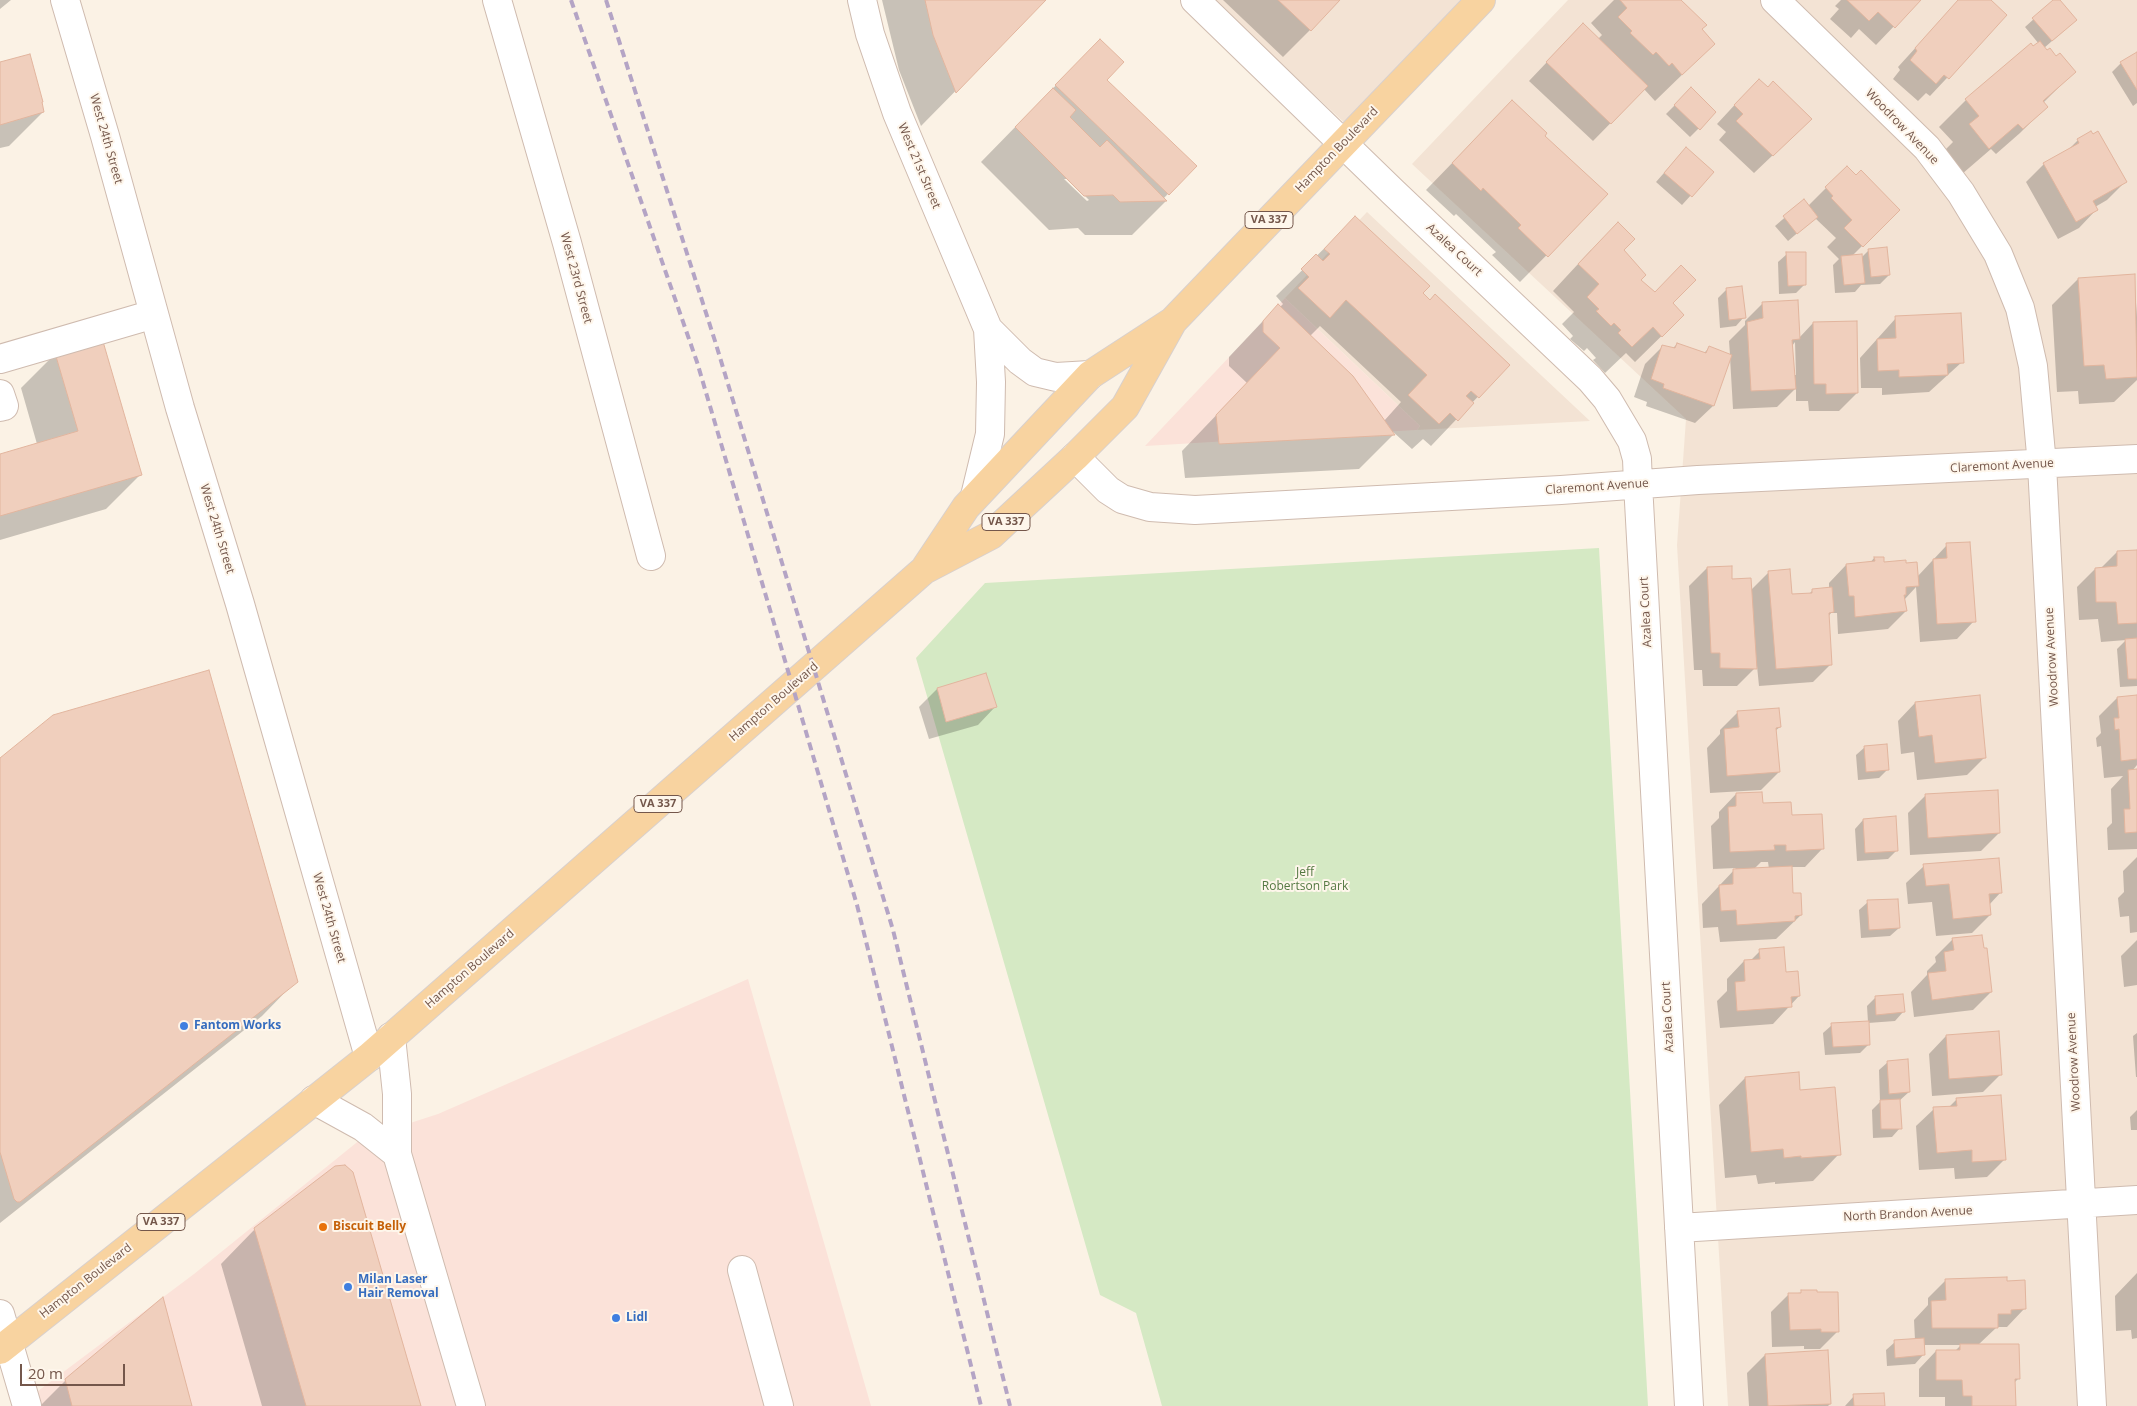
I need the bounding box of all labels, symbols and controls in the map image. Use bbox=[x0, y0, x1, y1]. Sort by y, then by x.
street label: Woodrow Avenue bbox=[1862, 86, 1942, 168]
street label: West 24th Street bbox=[86, 92, 126, 186]
street label: Hampton Boulevard bbox=[1293, 104, 1381, 196]
street label: West 21st Street bbox=[895, 121, 943, 211]
road number: VA 337 bbox=[1245, 212, 1293, 228]
street label: Azalea Court bbox=[1423, 221, 1485, 279]
street label: West 23rd Street bbox=[557, 231, 595, 325]
street label: Claremont Avenue bbox=[1950, 456, 2054, 476]
street label: Claremont Avenue bbox=[1545, 476, 1649, 498]
street label: West 24th Street bbox=[197, 482, 237, 576]
road number: VA 337 bbox=[982, 514, 1030, 530]
street label: Azalea Court bbox=[1637, 576, 1655, 648]
street label: Woodrow Avenue bbox=[2042, 607, 2062, 707]
street label: Hampton Boulevard bbox=[727, 660, 821, 744]
road number: VA 337 bbox=[634, 796, 682, 812]
park label: Jeff Robertson Park bbox=[1262, 866, 1348, 894]
street label: West 24th Street bbox=[309, 871, 349, 965]
street label: Hampton Boulevard bbox=[423, 927, 517, 1011]
street label: Azalea Court bbox=[1659, 981, 1677, 1053]
street label: Woodrow Avenue bbox=[2064, 1012, 2084, 1112]
place label: Fantom Works bbox=[194, 1019, 281, 1033]
marker: Fantom Works bbox=[178, 1020, 190, 1032]
street label: North Brandon Avenue bbox=[1843, 1203, 1973, 1225]
road number: VA 337 bbox=[137, 1214, 185, 1230]
place label: Biscuit Belly bbox=[333, 1220, 406, 1234]
marker: Biscuit Belly bbox=[317, 1221, 329, 1233]
street label: Hampton Boulevard bbox=[37, 1241, 135, 1321]
place label: Milan Laser Hair Removal bbox=[358, 1273, 439, 1301]
marker: Milan Laser Hair Removal bbox=[342, 1281, 354, 1293]
place label: Lidl bbox=[626, 1311, 648, 1325]
marker: Lidl bbox=[610, 1312, 622, 1324]
scale bar bbox=[22, 1354, 128, 1386]
text: 20 m bbox=[28, 1363, 63, 1383]

